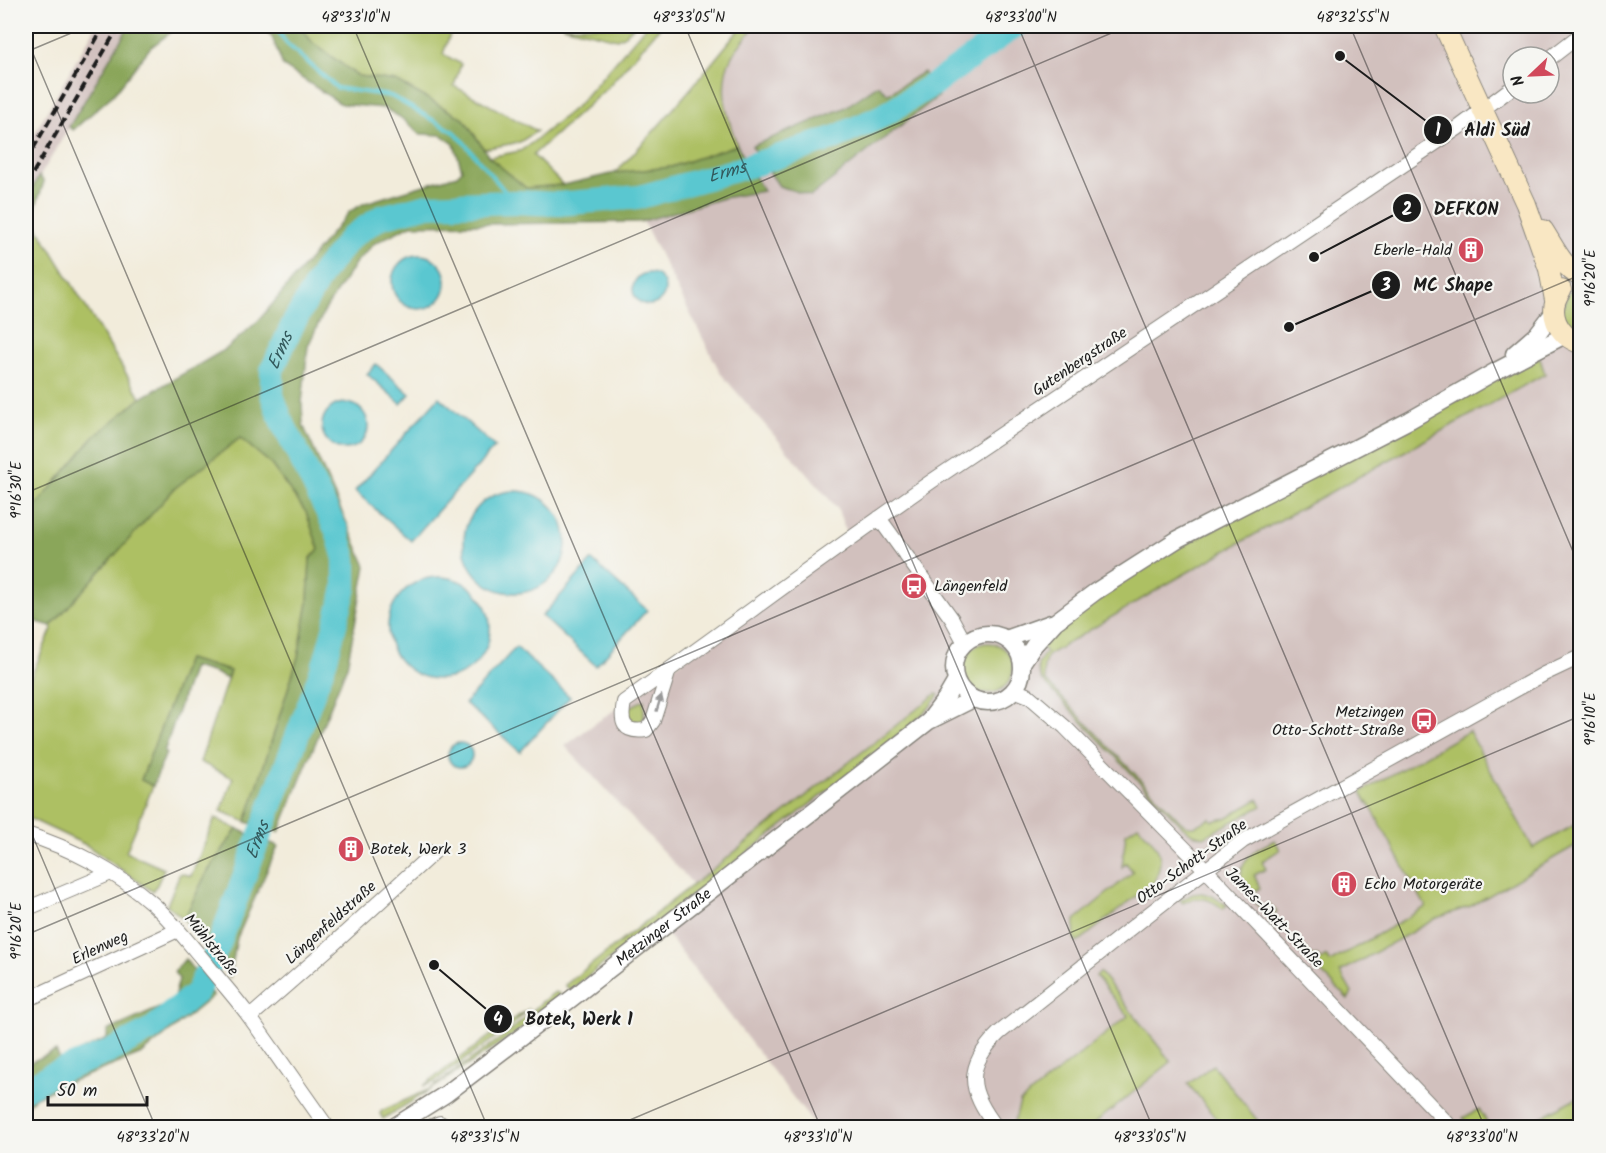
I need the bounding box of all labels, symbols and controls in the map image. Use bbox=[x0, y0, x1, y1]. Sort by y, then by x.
text: 48°33'10"N bbox=[321, 6, 391, 30]
text: 48°33'05"N bbox=[653, 6, 725, 30]
text: 48°33'00"N bbox=[985, 6, 1057, 30]
text: 48°32'55"N bbox=[1316, 6, 1390, 30]
north arrow bbox=[1501, 45, 1561, 105]
text: N bbox=[1505, 71, 1532, 90]
callout: Aldi Süd bbox=[1423, 112, 1542, 148]
text: 1 bbox=[1435, 117, 1441, 146]
text: Aldi Süd bbox=[1464, 117, 1530, 146]
water label: Erms bbox=[705, 153, 752, 192]
callout: DEFKON bbox=[1392, 190, 1511, 226]
text: 2 bbox=[1402, 196, 1412, 225]
text: DEFKON bbox=[1434, 196, 1499, 225]
building icon: Eberle-Hald bbox=[1456, 235, 1486, 265]
place label: Eberle-Hald bbox=[1373, 238, 1453, 263]
text: 9°16'20"E bbox=[1579, 248, 1603, 307]
callout: MC Shape bbox=[1371, 267, 1504, 303]
text: 3 bbox=[1380, 272, 1391, 301]
text: MC Shape bbox=[1413, 272, 1493, 301]
street label: Gutenbergstraße bbox=[1027, 321, 1133, 403]
water label: Erms bbox=[260, 325, 303, 374]
text: 9°16'30"E bbox=[5, 460, 29, 519]
bus stop icon: Längenfeld bbox=[899, 571, 929, 601]
place label: Längenfeld bbox=[934, 574, 1008, 599]
text: 9°16'10"E bbox=[1579, 691, 1603, 746]
one-way arrow bbox=[655, 694, 664, 712]
place label: Metzingen Otto-Schott-Straße bbox=[1272, 700, 1404, 743]
bus stop icon: Metzingen Otto-Schott-Straße bbox=[1409, 706, 1439, 736]
street label: Otto-Schott-Straße bbox=[1131, 813, 1253, 911]
water label: Erms bbox=[238, 815, 279, 863]
building icon: Botek, Werk 3 bbox=[336, 834, 366, 864]
place label: Botek, Werk 3 bbox=[370, 837, 466, 862]
street label: James-Watt-Straße bbox=[1219, 862, 1329, 974]
building icon: Echo Motorgeräte bbox=[1329, 869, 1359, 899]
place label: Echo Motorgeräte bbox=[1364, 872, 1482, 897]
street label: Längenfeldstraße bbox=[280, 875, 382, 971]
street label: Metzinger Straße bbox=[610, 882, 717, 973]
text: 9°16'20"E bbox=[5, 901, 29, 960]
street label: Mühlstraße bbox=[177, 908, 245, 982]
street label: Erlenweg bbox=[68, 924, 132, 972]
callout: Botek, Werk 1 bbox=[483, 1001, 645, 1037]
text: 4 bbox=[493, 1006, 503, 1035]
text: Botek, Werk 1 bbox=[525, 1006, 633, 1035]
scale bar bbox=[48, 1069, 147, 1107]
text: 50 m bbox=[57, 1077, 97, 1106]
text: 48°33'20"N bbox=[116, 1126, 190, 1150]
text: 48°33'15"N bbox=[450, 1126, 520, 1150]
text: 48°33'10"N bbox=[783, 1126, 853, 1150]
text: 48°33'05"N bbox=[1114, 1126, 1186, 1150]
text: 48°33'00"N bbox=[1446, 1126, 1518, 1150]

